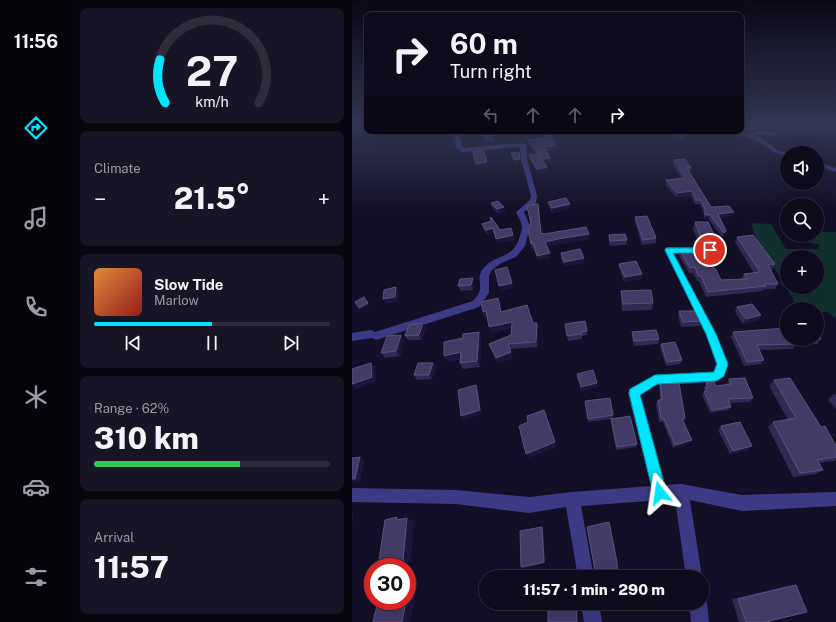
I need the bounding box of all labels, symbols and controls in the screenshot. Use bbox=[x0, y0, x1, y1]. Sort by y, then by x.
text: 60 m bbox=[450, 27, 518, 60]
icon: right bbox=[384, 28, 436, 80]
text: 11:56 bbox=[14, 31, 58, 52]
text: 27 bbox=[186, 46, 238, 95]
text: Turn right bbox=[450, 61, 532, 82]
text: km/h bbox=[195, 93, 229, 110]
icon: left bbox=[480, 104, 502, 126]
icon: ahead bbox=[522, 104, 544, 126]
icon: ahead bbox=[564, 104, 586, 126]
icon: right bbox=[606, 104, 628, 126]
icon: directions bbox=[22, 114, 50, 142]
map controls bbox=[780, 146, 824, 346]
button: sound bbox=[780, 146, 824, 190]
text: Climate bbox=[94, 161, 141, 176]
text: 21.5° bbox=[174, 180, 250, 216]
text: − bbox=[94, 186, 106, 212]
text: + bbox=[318, 186, 330, 212]
button: search bbox=[780, 198, 824, 242]
icon: music bbox=[22, 204, 50, 232]
pin bbox=[693, 233, 727, 267]
icon: arrive bbox=[699, 239, 721, 261]
button: + bbox=[780, 250, 824, 294]
text: Slow Tide bbox=[154, 276, 223, 293]
icon: phone bbox=[22, 293, 50, 321]
text: Marlow bbox=[154, 293, 199, 308]
button: − bbox=[780, 302, 824, 346]
icon: previous bbox=[122, 332, 144, 354]
icon: pause bbox=[201, 332, 223, 354]
icon: next bbox=[280, 332, 302, 354]
icon: climate bbox=[22, 383, 50, 411]
text: Range · 62% bbox=[94, 401, 169, 416]
text: 310 km bbox=[94, 420, 199, 456]
position arrow bbox=[639, 472, 681, 514]
icon: car bbox=[22, 473, 50, 501]
text: Arrival bbox=[94, 530, 134, 545]
text: 11:57 bbox=[94, 549, 169, 585]
speed limit sign: 30 bbox=[364, 558, 416, 610]
icon: filters bbox=[22, 563, 50, 591]
text: 11:57 · 1 min · 290 m bbox=[523, 581, 665, 598]

